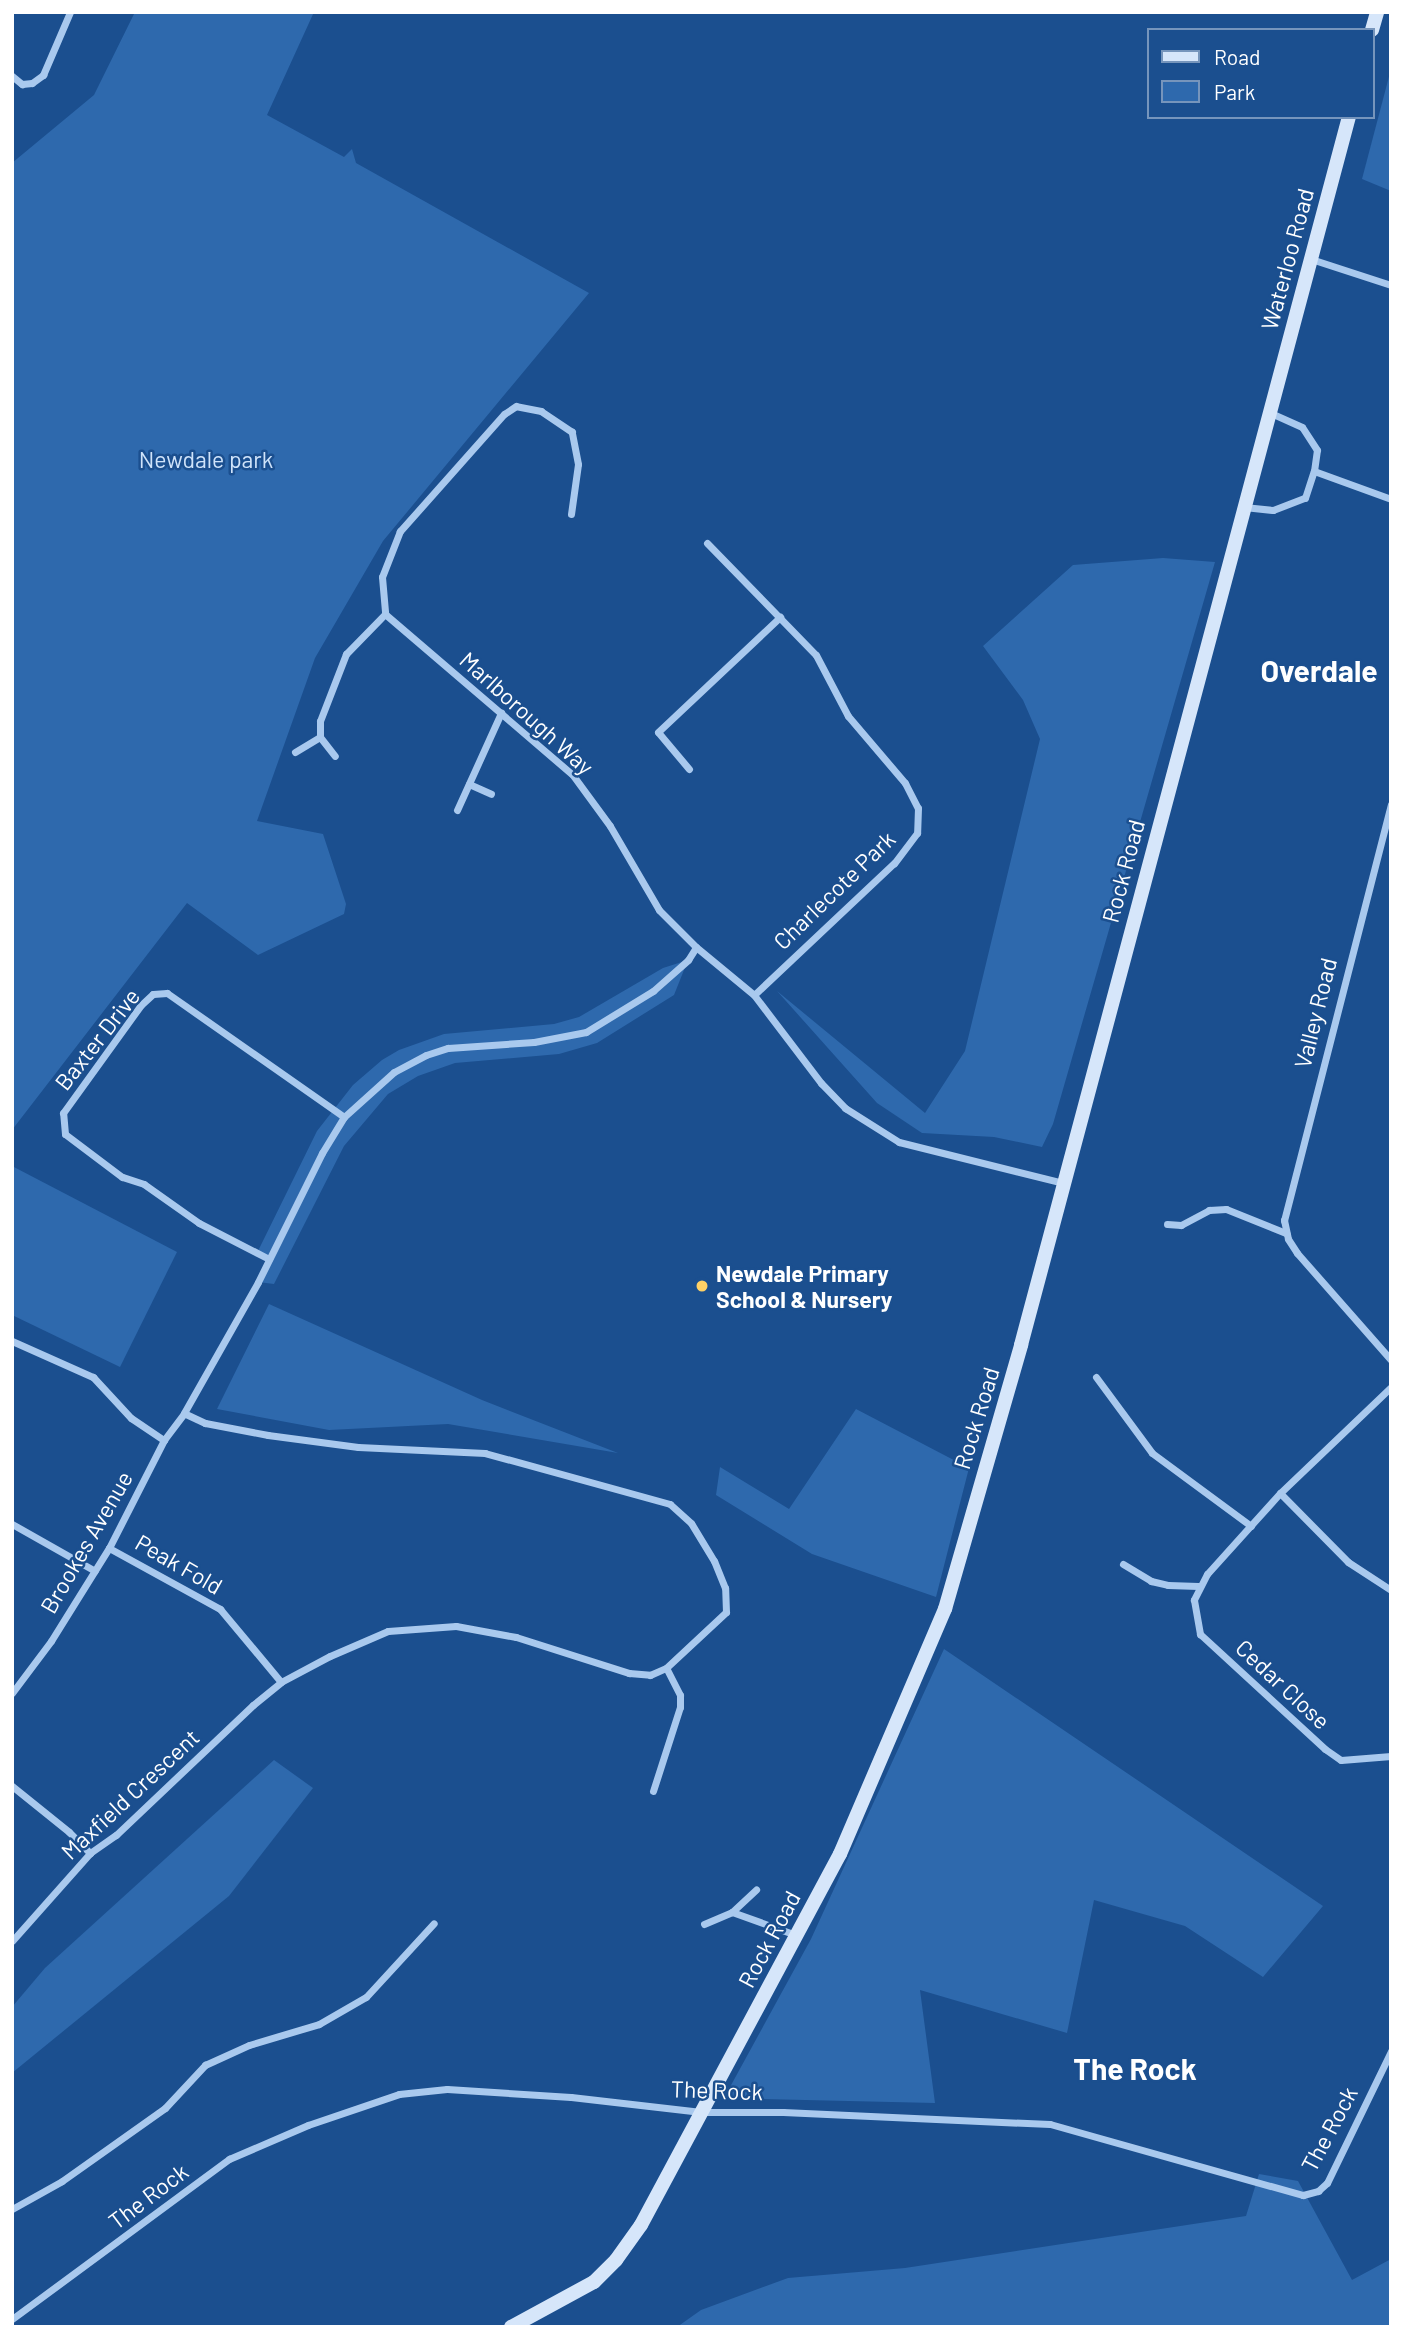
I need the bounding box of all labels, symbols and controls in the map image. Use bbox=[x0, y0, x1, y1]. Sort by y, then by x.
legend bbox=[1148, 28, 1375, 119]
text: Road bbox=[1214, 44, 1260, 69]
text: Park bbox=[1214, 79, 1255, 104]
street label: Waterloo Road bbox=[1255, 185, 1319, 333]
park label: Newdale park bbox=[139, 445, 273, 473]
street label: Marlborough Way bbox=[454, 646, 600, 780]
district label: Overdale bbox=[1260, 652, 1378, 688]
street label: Rock Road bbox=[1096, 816, 1150, 926]
street label: Charlecote Park bbox=[767, 825, 901, 955]
street label: Valley Road bbox=[1288, 955, 1342, 1071]
street label: Baxter Drive bbox=[49, 983, 145, 1095]
place label: Newdale Primary School & Nursery bbox=[716, 1259, 892, 1313]
marker: Newdale Primary School & Nursery bbox=[694, 1278, 710, 1294]
street label: Rock Road bbox=[947, 1364, 1005, 1472]
street label: Brookes Avenue bbox=[34, 1466, 138, 1618]
street label: Peak Fold bbox=[131, 1528, 227, 1600]
street label: Cedar Close bbox=[1230, 1633, 1336, 1735]
street label: Maxfield Crescent bbox=[55, 1723, 205, 1865]
street label: Rock Road bbox=[732, 1886, 806, 1992]
district label: The Rock bbox=[1073, 2050, 1197, 2086]
street label: The Rock bbox=[670, 2075, 764, 2105]
street label: The Rock bbox=[1295, 2082, 1363, 2176]
street label: The Rock bbox=[103, 2157, 193, 2235]

